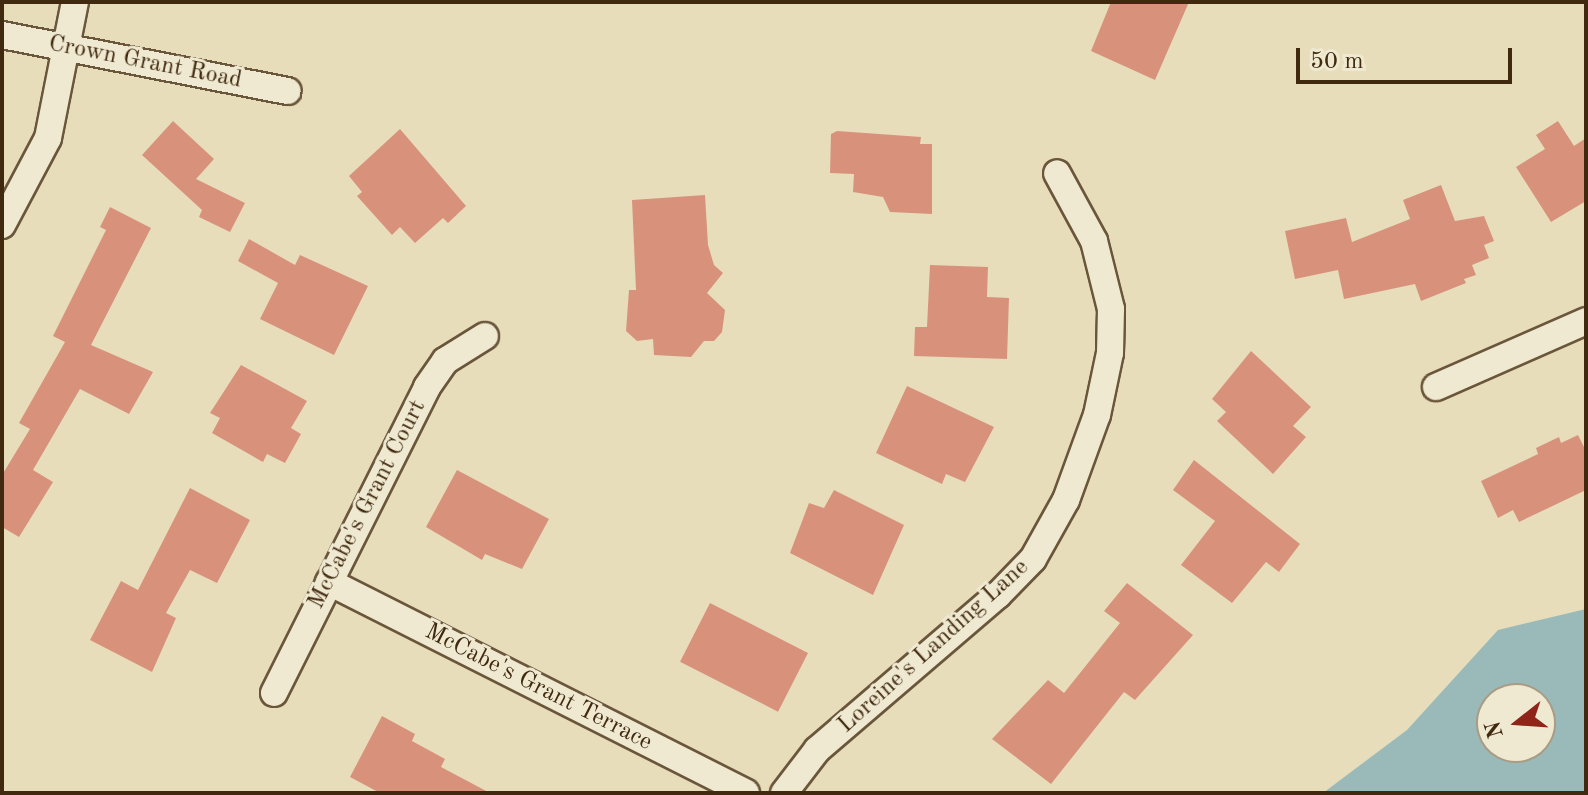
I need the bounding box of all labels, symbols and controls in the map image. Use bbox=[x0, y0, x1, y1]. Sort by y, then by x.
street label: Crown Grant Road bbox=[46, 30, 244, 96]
scale bar bbox=[1300, 32, 1516, 82]
text: 50 m bbox=[1310, 50, 1364, 74]
street label: McCabe's Grant Court bbox=[303, 396, 433, 614]
street label: Loreine's Landing Lane bbox=[833, 554, 1035, 740]
street label: McCabe's Grant Terrace bbox=[419, 618, 657, 758]
north arrow bbox=[1476, 683, 1556, 763]
text: N bbox=[1482, 718, 1508, 741]

